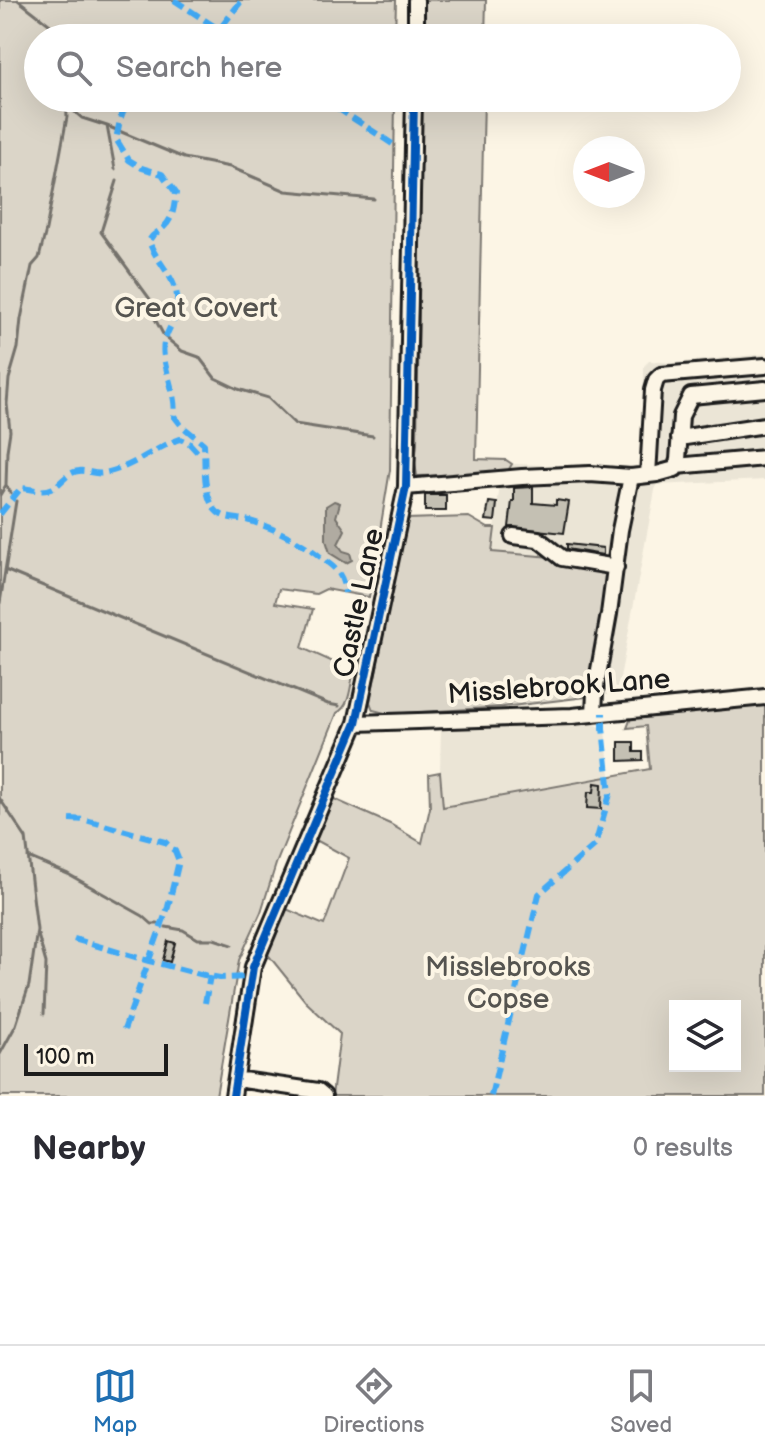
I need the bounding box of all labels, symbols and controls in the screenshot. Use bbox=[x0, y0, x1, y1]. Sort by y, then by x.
search box bbox=[24, 24, 741, 112]
icon: search bbox=[52, 46, 96, 90]
text: Search here bbox=[116, 50, 282, 86]
north arrow bbox=[573, 136, 645, 208]
park label: Great Covert bbox=[114, 292, 278, 325]
street label: Castle Lane bbox=[327, 525, 391, 681]
street label: Misslebrook Lane bbox=[447, 663, 671, 711]
park label: Misslebrooks Copse bbox=[425, 951, 591, 1016]
map controls bbox=[669, 1000, 741, 1072]
button: layers bbox=[669, 1000, 741, 1072]
scale bar bbox=[24, 1040, 168, 1076]
text: 100 m bbox=[36, 1044, 95, 1071]
text: Nearby bbox=[32, 1128, 146, 1169]
text: 0 results bbox=[633, 1133, 733, 1164]
tab: Map bbox=[93, 1364, 137, 1439]
tab: Directions bbox=[323, 1364, 424, 1439]
tab: Saved bbox=[610, 1364, 672, 1439]

